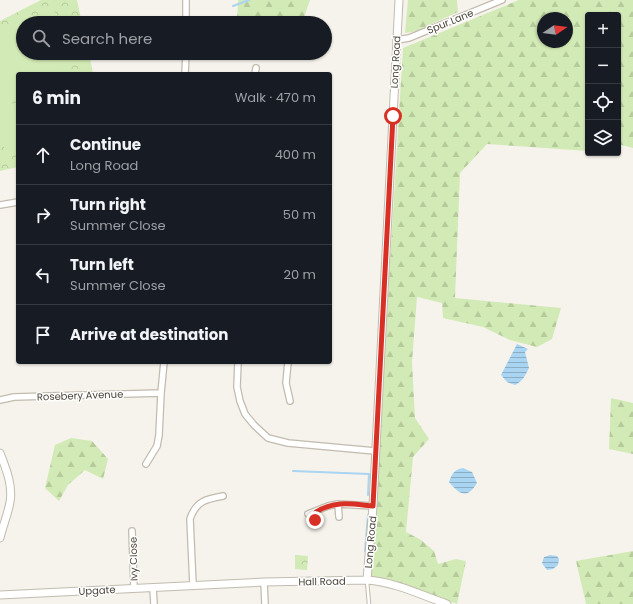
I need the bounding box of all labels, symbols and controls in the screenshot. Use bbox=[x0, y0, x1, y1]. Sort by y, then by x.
street label: Spur Lane bbox=[425, 5, 476, 38]
north arrow bbox=[537, 12, 573, 48]
map controls bbox=[585, 12, 621, 156]
button: + bbox=[585, 12, 621, 48]
search box bbox=[16, 16, 332, 60]
icon: search bbox=[30, 27, 52, 49]
text: Search here bbox=[62, 28, 152, 49]
street label: Long Road bbox=[387, 35, 404, 89]
button: − bbox=[585, 48, 621, 84]
button: locate bbox=[585, 84, 621, 120]
text: 6 min bbox=[32, 86, 81, 110]
text: Walk · 470 m bbox=[235, 88, 316, 107]
route start bbox=[384, 107, 402, 125]
button: layers bbox=[585, 120, 621, 156]
text: Continue bbox=[70, 134, 141, 155]
icon: ahead bbox=[32, 144, 54, 166]
text: 400 m bbox=[275, 145, 316, 164]
text: Long Road bbox=[70, 156, 138, 175]
text: Turn right bbox=[70, 194, 146, 215]
icon: right bbox=[32, 204, 54, 226]
text: 50 m bbox=[283, 205, 316, 224]
text: Summer Close bbox=[70, 216, 166, 235]
text: Turn left bbox=[70, 254, 134, 275]
icon: left bbox=[32, 264, 54, 286]
text: 20 m bbox=[283, 265, 316, 284]
text: Summer Close bbox=[70, 276, 166, 295]
icon: arrive bbox=[32, 324, 54, 346]
text: Arrive at destination bbox=[70, 324, 228, 345]
street label: Rosebery Avenue bbox=[37, 386, 123, 405]
route end bbox=[306, 511, 324, 529]
street label: Long Road bbox=[361, 515, 380, 569]
street label: Ivy Close bbox=[126, 537, 141, 581]
street label: Hall Road bbox=[298, 574, 346, 589]
street label: Upgate bbox=[78, 582, 116, 599]

